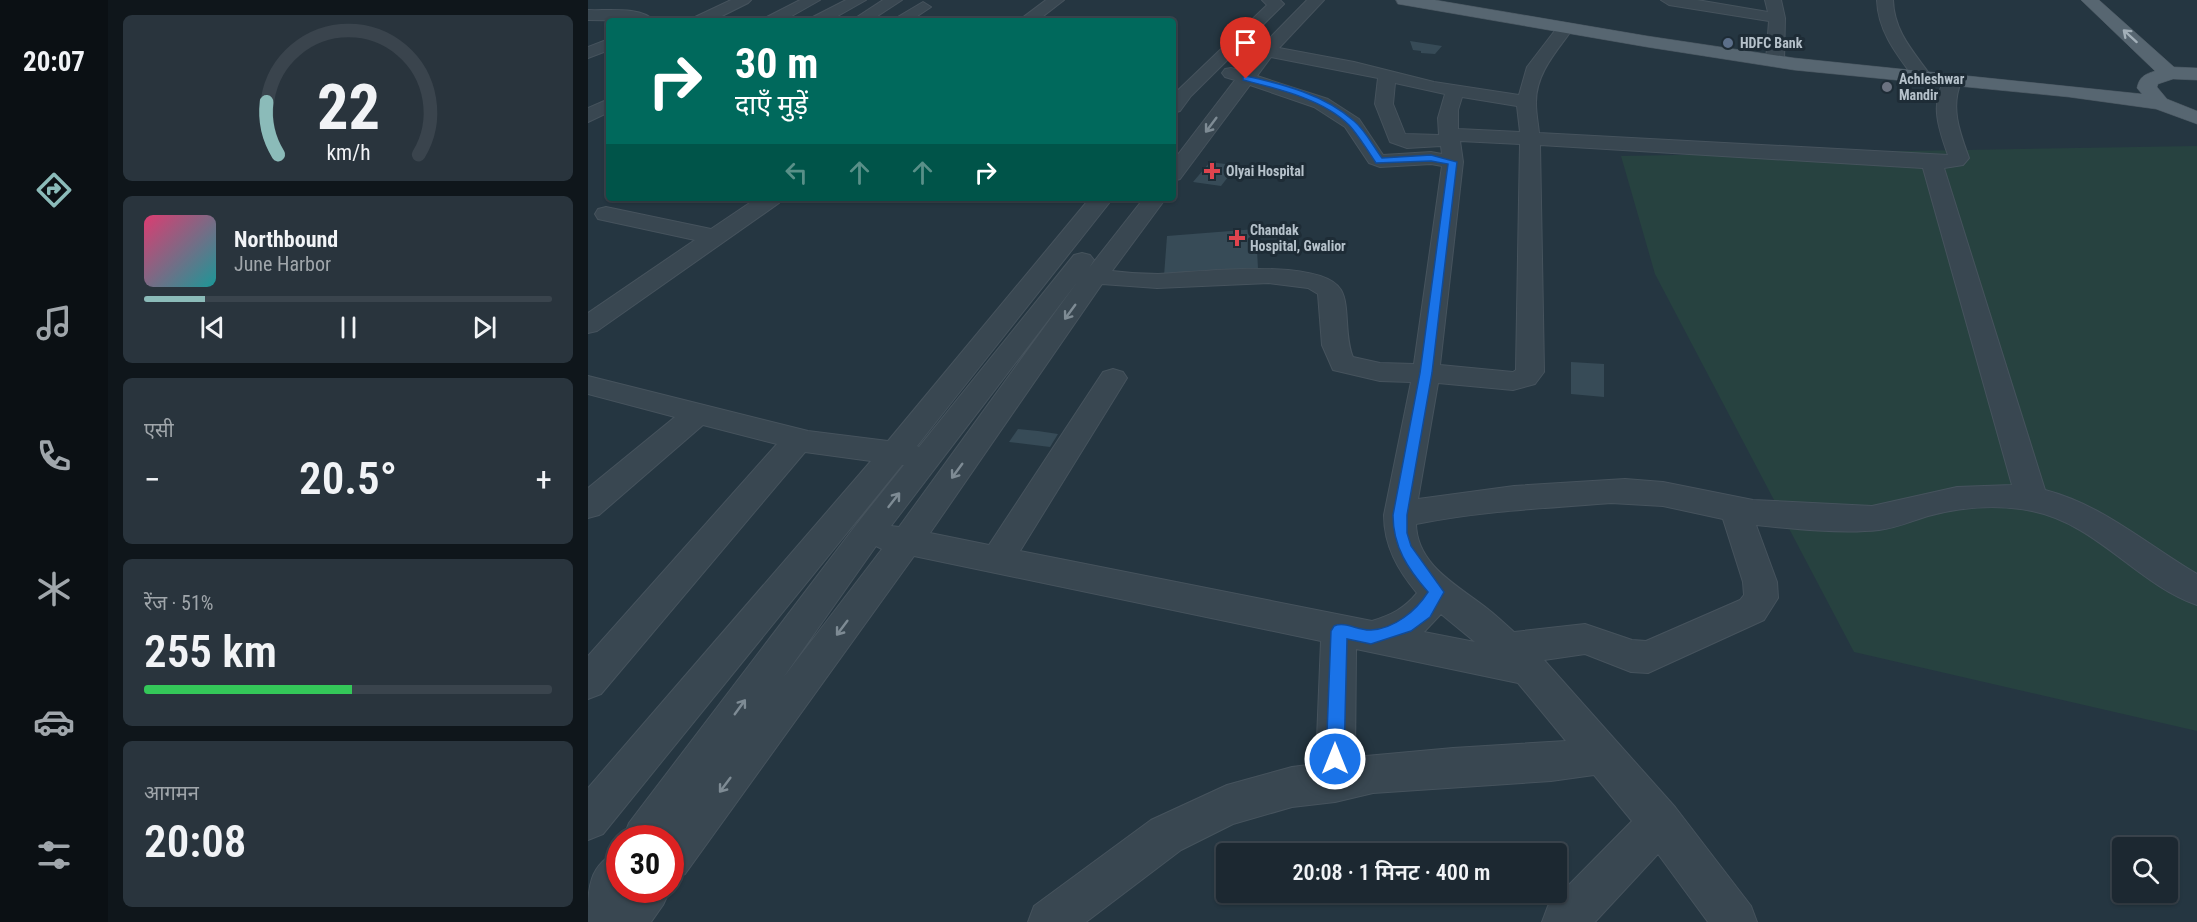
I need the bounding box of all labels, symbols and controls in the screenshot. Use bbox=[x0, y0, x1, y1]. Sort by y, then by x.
pin bbox=[1220, 17, 1271, 79]
icon: arrive bbox=[1229, 26, 1262, 59]
one-way arrow bbox=[2123, 29, 2138, 43]
place label: HDFC Bank bbox=[1740, 35, 1803, 51]
marker: HDFC Bank bbox=[1721, 36, 1735, 50]
text: 30 m bbox=[735, 39, 818, 88]
icon: right bbox=[636, 42, 714, 120]
text: 20:07 bbox=[23, 46, 85, 78]
text: 22 bbox=[316, 71, 380, 144]
place label: Achleshwar Mandir bbox=[1899, 71, 1965, 103]
marker: Achleshwar Mandir bbox=[1880, 80, 1894, 94]
text: दाएँ मुड़ें bbox=[735, 89, 808, 121]
one-way arrow bbox=[1205, 117, 1218, 133]
text: km/h bbox=[326, 141, 370, 166]
icon: left bbox=[780, 156, 813, 189]
icon: ahead bbox=[843, 156, 876, 189]
icon: ahead bbox=[906, 156, 939, 189]
icon: right bbox=[969, 156, 1002, 189]
marker: Olyai Hospital bbox=[1203, 162, 1221, 180]
place label: Olyai Hospital bbox=[1226, 163, 1304, 179]
icon: directions bbox=[33, 169, 75, 211]
place label: Chandak Hospital, Gwalior bbox=[1250, 222, 1346, 254]
text: Northbound bbox=[234, 227, 338, 252]
marker: Chandak Hospital, Gwalior bbox=[1228, 229, 1246, 247]
text: June Harbor bbox=[234, 252, 331, 276]
icon: music bbox=[33, 302, 75, 344]
one-way arrow bbox=[1064, 304, 1076, 320]
icon: previous bbox=[196, 311, 229, 344]
icon: pause bbox=[332, 311, 365, 344]
icon: next bbox=[468, 311, 501, 344]
text: एसी bbox=[144, 418, 174, 442]
icon: phone bbox=[33, 435, 75, 477]
text: 20.5° bbox=[299, 452, 397, 505]
text: − bbox=[144, 460, 161, 499]
text: + bbox=[536, 460, 552, 499]
one-way arrow bbox=[950, 462, 963, 478]
one-way arrow bbox=[888, 492, 901, 508]
icon: climate bbox=[33, 568, 75, 610]
text: रेंज · 51% bbox=[144, 591, 213, 615]
one-way arrow bbox=[835, 620, 848, 636]
text: 255 km bbox=[144, 625, 277, 678]
one-way arrow bbox=[734, 699, 747, 715]
icon: car bbox=[33, 701, 75, 743]
position arrow bbox=[1303, 727, 1367, 791]
one-way arrow bbox=[719, 776, 732, 792]
text: आगमन bbox=[144, 781, 199, 805]
text: 20:08 bbox=[144, 815, 246, 868]
speed limit sign: 30 bbox=[606, 825, 684, 903]
icon: filters bbox=[33, 834, 75, 876]
map controls bbox=[2112, 837, 2178, 903]
button: search bbox=[2112, 837, 2178, 903]
text: 20:08 · 1 मिनट · 400 m bbox=[1293, 860, 1490, 885]

